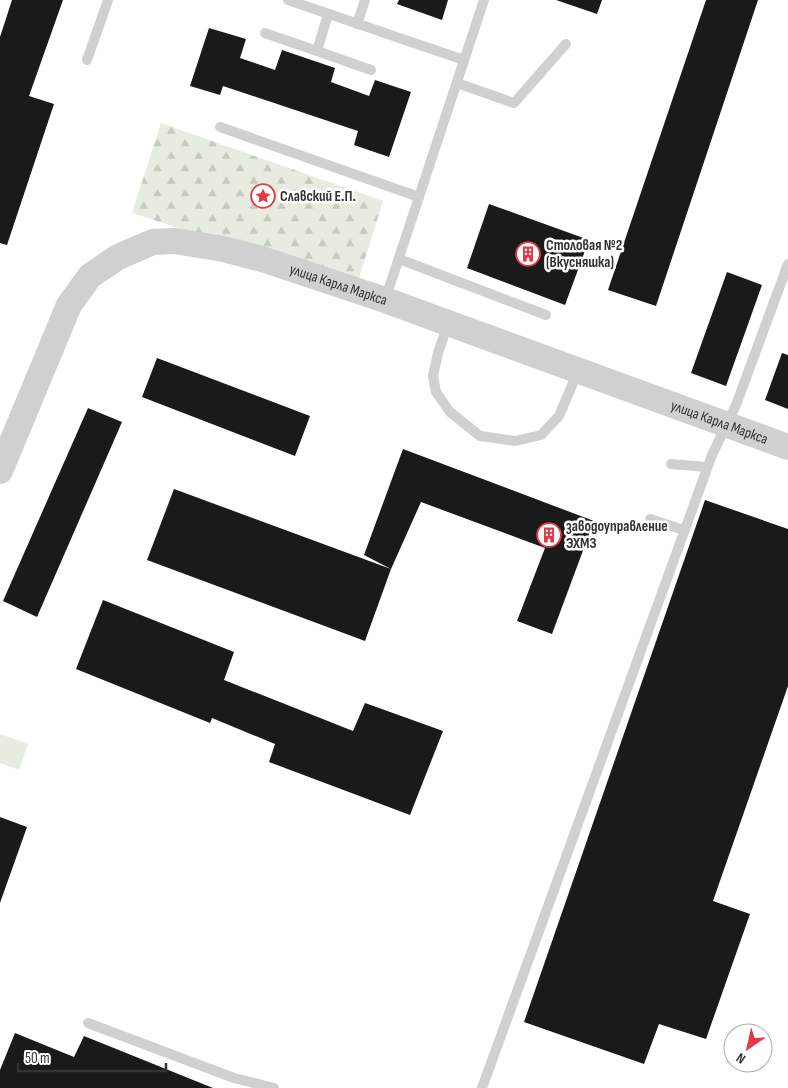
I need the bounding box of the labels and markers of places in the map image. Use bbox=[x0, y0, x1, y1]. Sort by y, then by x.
place icon: Славский Е.П. bbox=[250, 183, 276, 209]
place label: Славский Е.П. bbox=[280, 187, 356, 206]
place label: Столовая №2 (Вкусняшка) bbox=[546, 236, 622, 272]
building icon: Столовая №2 (Вкусняшка) bbox=[515, 241, 541, 267]
place label: заводоуправление ЭХМЗ bbox=[566, 517, 668, 553]
building icon: заводоуправление ЭХМЗ bbox=[536, 522, 562, 548]

